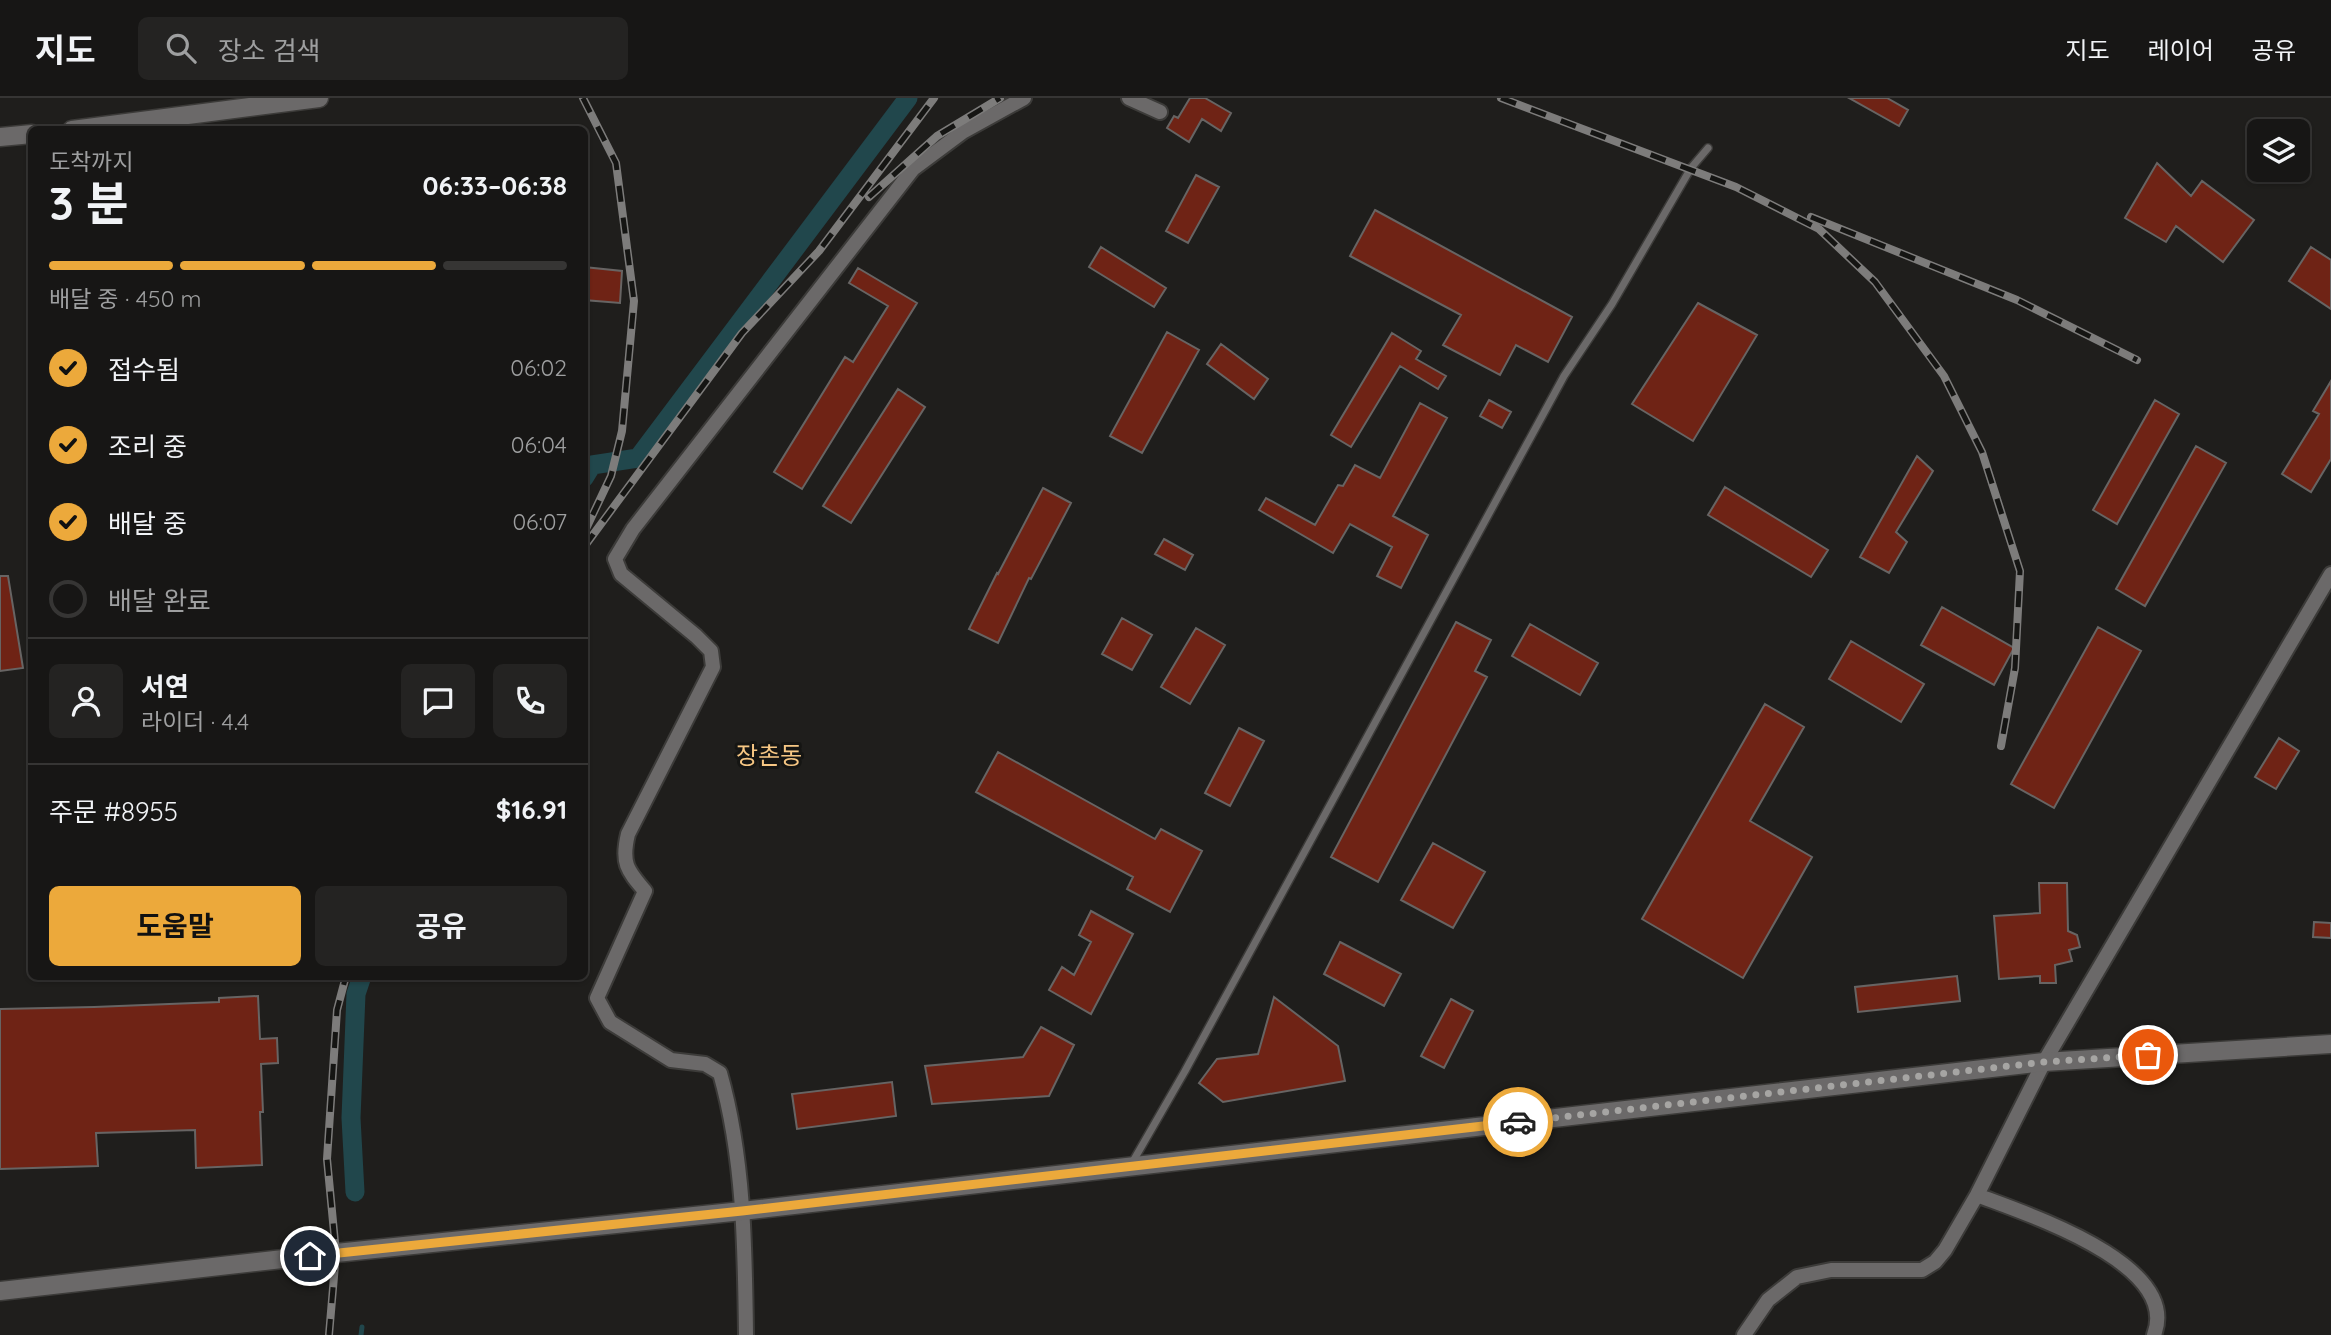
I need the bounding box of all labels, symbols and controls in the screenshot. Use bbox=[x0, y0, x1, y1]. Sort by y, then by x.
search box bbox=[138, 17, 628, 80]
text: 지도 bbox=[35, 29, 96, 70]
icon: search bbox=[162, 29, 200, 67]
text: 장소 검색 bbox=[218, 34, 321, 67]
text: 지도 bbox=[2065, 35, 2110, 65]
text: 레이어 bbox=[2148, 35, 2214, 65]
text: 공유 bbox=[2252, 35, 2296, 65]
map controls bbox=[2247, 119, 2310, 182]
button: layers bbox=[2247, 119, 2310, 182]
text: 도착까지 bbox=[49, 147, 134, 176]
text: 06:33–06:38 bbox=[423, 169, 567, 202]
text: 3 분 bbox=[49, 174, 129, 232]
text: 배달 중 · 450 m bbox=[49, 284, 202, 313]
icon: check bbox=[49, 349, 87, 387]
text: 접수됨 bbox=[108, 353, 180, 386]
text: 06:02 bbox=[510, 353, 567, 382]
icon: check bbox=[49, 426, 87, 464]
text: 조리 중 bbox=[108, 430, 187, 463]
text: 06:04 bbox=[511, 430, 567, 459]
icon: check bbox=[49, 503, 87, 541]
text: 배달 중 bbox=[108, 507, 187, 540]
text: 06:07 bbox=[512, 507, 567, 536]
text: 배달 완료 bbox=[108, 584, 211, 617]
button: person bbox=[49, 664, 123, 738]
button: chat bbox=[401, 664, 475, 738]
button: phone bbox=[493, 664, 567, 738]
text: 서연 bbox=[141, 670, 189, 703]
text: 라이더 · 4.4 bbox=[141, 707, 249, 736]
district label: 장촌동 bbox=[736, 740, 802, 770]
text: $16.91 bbox=[496, 793, 567, 826]
text: 주문 #8955 bbox=[49, 795, 178, 828]
button: 도움말 bbox=[49, 886, 301, 966]
button: 공유 bbox=[315, 886, 567, 966]
pin bbox=[2118, 1025, 2178, 1085]
icon: bag bbox=[2129, 1036, 2167, 1074]
courier bbox=[1483, 1087, 1553, 1157]
icon: car bbox=[1499, 1103, 1537, 1141]
pin bbox=[280, 1226, 340, 1286]
icon: home bbox=[291, 1237, 329, 1275]

